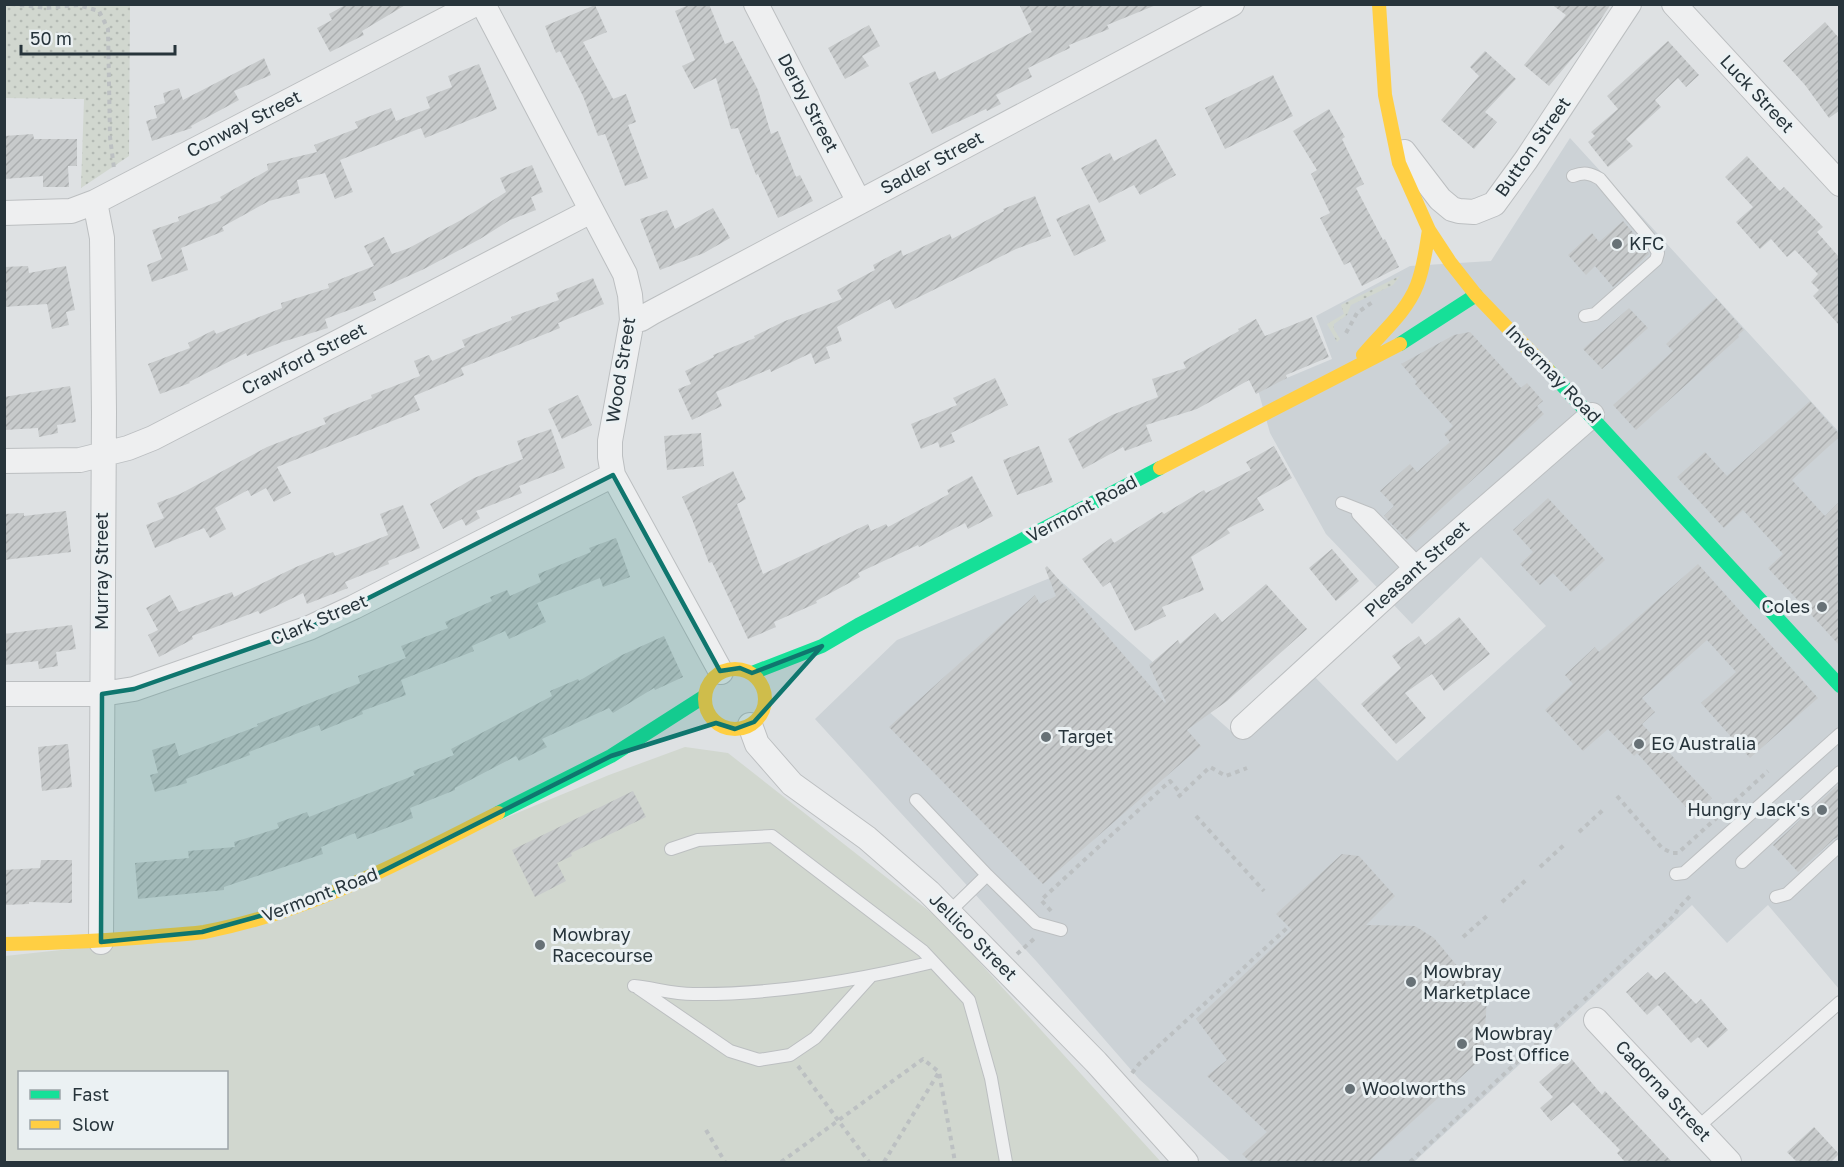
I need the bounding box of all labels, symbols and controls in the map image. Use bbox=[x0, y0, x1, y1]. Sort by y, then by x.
scale bar bbox=[21, 18, 176, 56]
text: 50 m bbox=[30, 27, 72, 49]
street label: Derby Street bbox=[774, 49, 844, 156]
street label: Luck Street bbox=[1716, 50, 1799, 137]
street label: Conway Street bbox=[182, 85, 305, 161]
street label: Button Street bbox=[1490, 92, 1575, 201]
street label: Sadler Street bbox=[876, 126, 987, 198]
place label: KFC bbox=[1629, 232, 1664, 254]
marker: KFC bbox=[1610, 237, 1624, 251]
street label: Wood Street bbox=[601, 315, 639, 424]
street label: Crawford Street bbox=[238, 317, 370, 399]
street label: Invermay Road bbox=[1501, 320, 1606, 427]
street label: Vermont Road bbox=[1023, 470, 1140, 546]
street label: Murray Street bbox=[90, 512, 112, 630]
street label: Pleasant Street bbox=[1359, 515, 1473, 621]
street label: Clark Street bbox=[267, 589, 370, 649]
place label: Coles bbox=[1761, 595, 1810, 617]
marker: Coles bbox=[1815, 600, 1829, 614]
place label: Target bbox=[1058, 725, 1113, 747]
marker: Target bbox=[1039, 730, 1053, 744]
place label: EG Australia bbox=[1651, 732, 1756, 754]
marker: EG Australia bbox=[1632, 737, 1646, 751]
place label: Hungry Jack's bbox=[1687, 798, 1810, 820]
marker: Hungry Jack's bbox=[1815, 803, 1829, 817]
street label: Vermont Road bbox=[259, 862, 380, 926]
street label: Jellico Street bbox=[925, 888, 1022, 985]
place label: Mowbray Racecourse bbox=[552, 923, 653, 966]
marker: Mowbray Racecourse bbox=[533, 938, 547, 952]
place label: Mowbray Marketplace bbox=[1423, 960, 1530, 1003]
marker: Mowbray Marketplace bbox=[1404, 975, 1418, 989]
place label: Mowbray Post Office bbox=[1474, 1022, 1569, 1065]
street label: Cadorna Street bbox=[1611, 1035, 1716, 1145]
marker: Mowbray Post Office bbox=[1455, 1037, 1469, 1051]
legend bbox=[18, 1071, 228, 1149]
place label: Woolworths bbox=[1362, 1077, 1466, 1099]
marker: Woolworths bbox=[1343, 1082, 1357, 1096]
text: Fast bbox=[72, 1083, 109, 1105]
text: Slow bbox=[72, 1113, 115, 1135]

